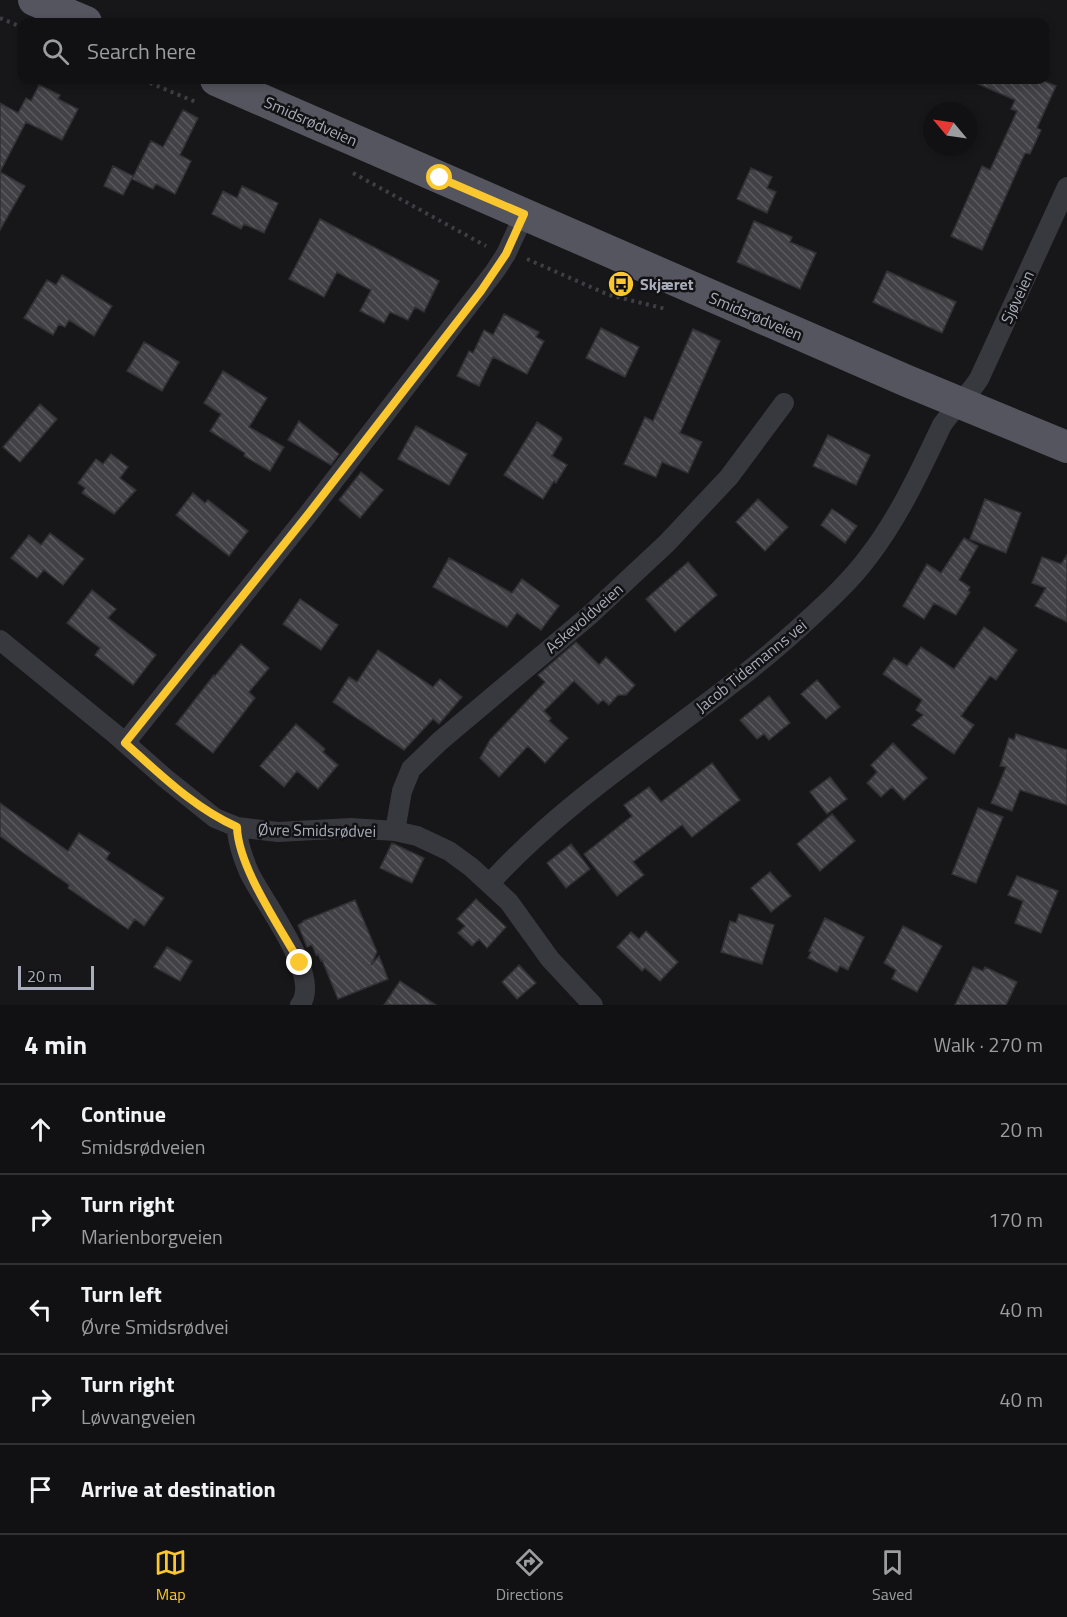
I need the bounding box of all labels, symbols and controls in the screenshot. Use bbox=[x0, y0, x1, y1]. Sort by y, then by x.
search box bbox=[18, 18, 1049, 84]
text: Search here bbox=[87, 34, 196, 68]
icon: search bbox=[39, 35, 72, 68]
street label: Smidsrødveien bbox=[261, 90, 361, 152]
north arrow bbox=[923, 102, 977, 156]
route start bbox=[426, 164, 452, 190]
street label: Sjøveien bbox=[994, 266, 1040, 328]
bus stop icon: Skjæret bbox=[606, 269, 636, 299]
place label: Skjæret bbox=[640, 272, 694, 296]
street label: Smidsrødveien bbox=[705, 286, 807, 346]
street label: Askevoldveien bbox=[540, 577, 628, 659]
street label: Jacob Tidemanns vei bbox=[690, 614, 812, 718]
street label: Øvre Smidsrødvei bbox=[258, 817, 376, 843]
route end bbox=[286, 949, 312, 975]
scale bar bbox=[18, 963, 94, 990]
text: 20 m bbox=[27, 964, 62, 988]
text: 4 min bbox=[24, 1025, 87, 1064]
text: Walk · 270 m bbox=[934, 1029, 1043, 1060]
text: Continue bbox=[81, 1097, 166, 1131]
icon: ahead bbox=[24, 1113, 57, 1146]
text: 20 m bbox=[999, 1114, 1043, 1145]
text: Smidsrødveien bbox=[81, 1131, 205, 1162]
text: Turn right bbox=[81, 1187, 175, 1221]
icon: right bbox=[24, 1203, 57, 1236]
text: 170 m bbox=[988, 1204, 1043, 1235]
text: Marienborgveien bbox=[81, 1221, 223, 1252]
text: Turn left bbox=[81, 1277, 162, 1311]
icon: left bbox=[24, 1293, 57, 1326]
text: 40 m bbox=[999, 1294, 1043, 1325]
text: Øvre Smidsrødvei bbox=[81, 1311, 229, 1342]
text: Turn right bbox=[81, 1367, 175, 1401]
icon: right bbox=[24, 1383, 57, 1416]
text: 40 m bbox=[999, 1384, 1043, 1415]
text: Løvvangveien bbox=[81, 1401, 196, 1432]
text: Arrive at destination bbox=[81, 1472, 276, 1506]
icon: arrive bbox=[24, 1473, 57, 1506]
tab: Map bbox=[154, 1546, 187, 1606]
tab: Directions bbox=[496, 1546, 564, 1606]
tab: Saved bbox=[872, 1546, 913, 1606]

